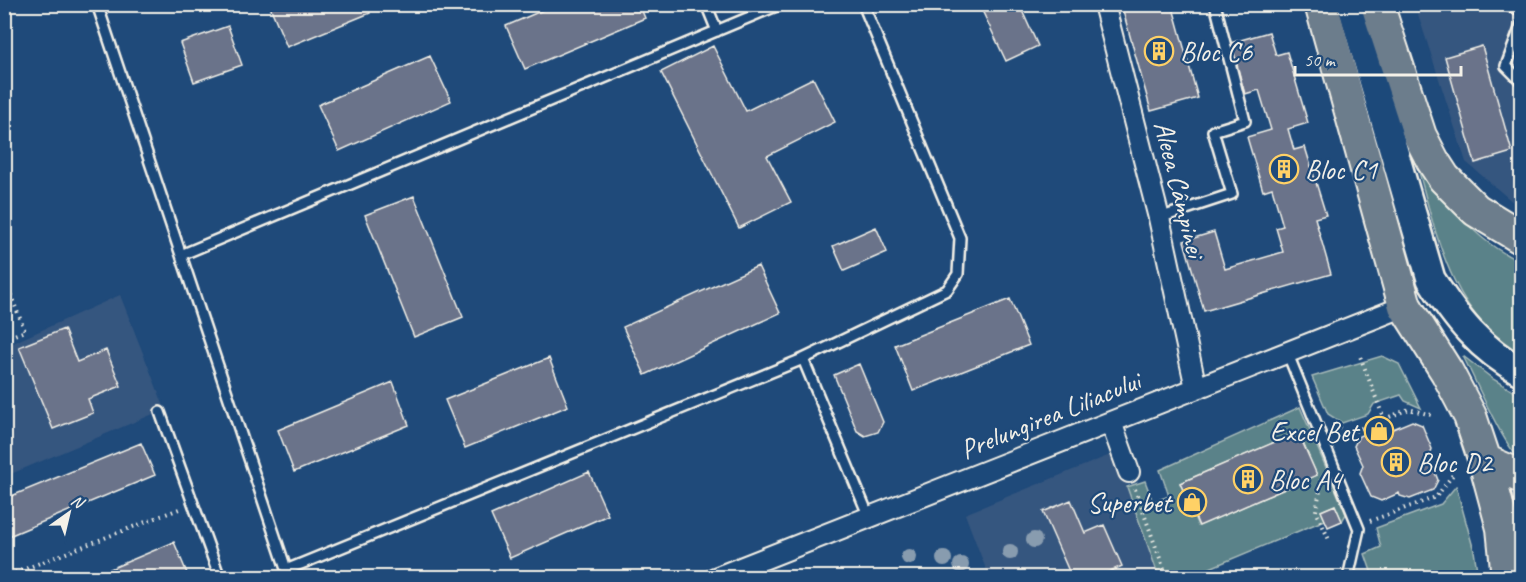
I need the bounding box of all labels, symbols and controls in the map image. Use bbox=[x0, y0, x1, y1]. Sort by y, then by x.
place label: Bloc C6 bbox=[1180, 34, 1254, 69]
building icon: Bloc C6 bbox=[1143, 35, 1175, 67]
scale bar bbox=[1295, 39, 1462, 77]
text: 50 m bbox=[1304, 49, 1337, 71]
street label: Aleea Câmpinei bbox=[1146, 117, 1215, 264]
place label: Bloc C1 bbox=[1305, 152, 1379, 187]
building icon: Bloc C1 bbox=[1268, 153, 1300, 185]
street label: Prelungirea Liliacului bbox=[955, 362, 1149, 467]
place label: Excel Bet bbox=[1270, 414, 1361, 449]
shop icon: Excel Bet bbox=[1363, 415, 1395, 447]
place label: Bloc D2 bbox=[1417, 445, 1494, 480]
building icon: Bloc D2 bbox=[1380, 446, 1412, 478]
place label: Bloc A4 bbox=[1269, 462, 1344, 497]
building icon: Bloc A4 bbox=[1232, 463, 1264, 495]
north arrow bbox=[39, 483, 99, 543]
place label: Superbet bbox=[1087, 485, 1174, 520]
shop icon: Superbet bbox=[1176, 486, 1208, 518]
text: N bbox=[67, 490, 89, 514]

